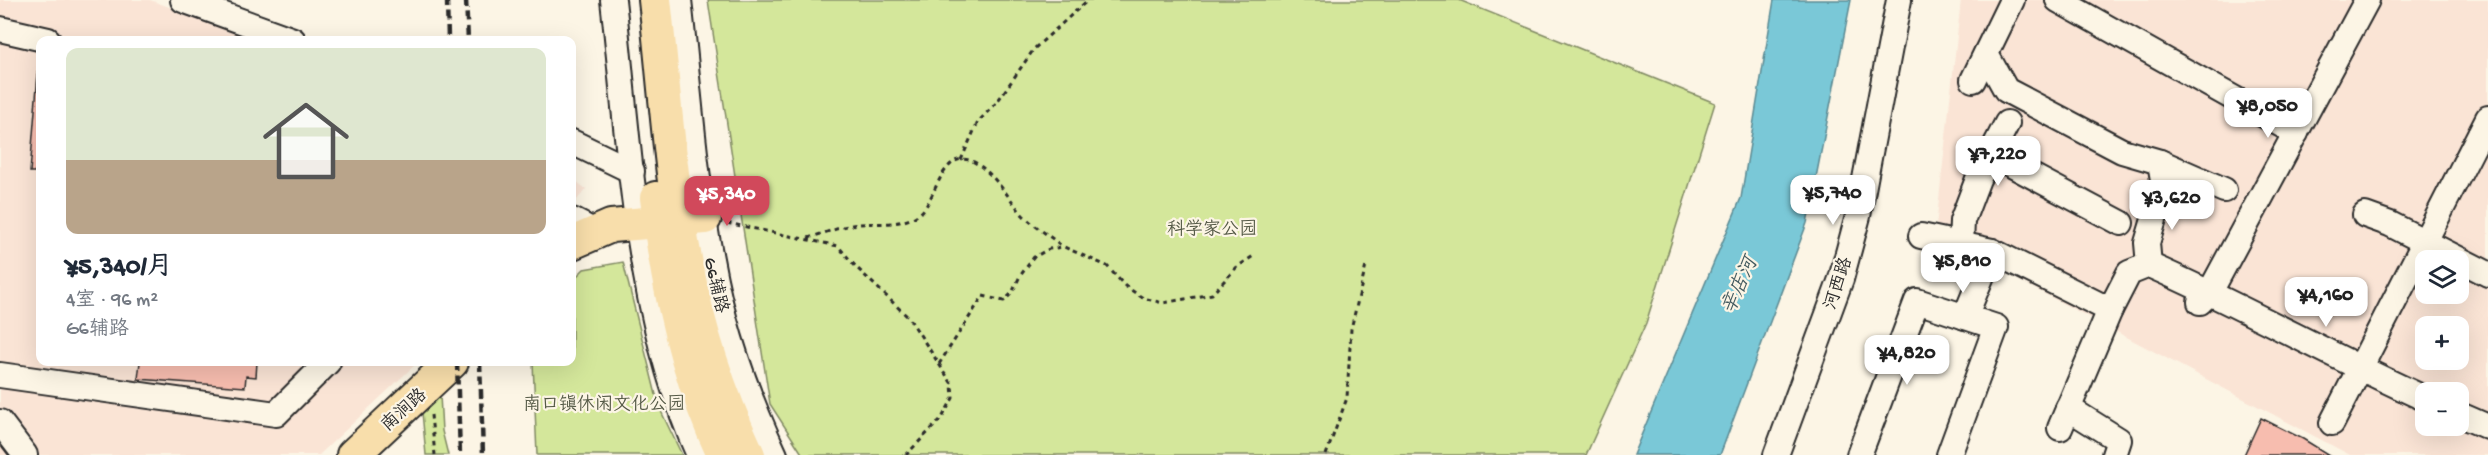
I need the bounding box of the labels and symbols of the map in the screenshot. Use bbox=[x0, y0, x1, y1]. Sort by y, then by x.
pin: ¥8,050 bbox=[2219, 88, 2317, 139]
pin: ¥7,220 bbox=[1949, 136, 2047, 187]
pin: ¥5,740 bbox=[1784, 175, 1882, 226]
pin: ¥5,340 bbox=[678, 176, 776, 227]
pin: ¥3,620 bbox=[2123, 180, 2221, 231]
park label: 科学家公园 bbox=[1167, 219, 1257, 241]
pin: ¥5,810 bbox=[1914, 243, 2012, 294]
water label: 辛店河 bbox=[1717, 251, 1765, 319]
street label: G6辅路 bbox=[698, 255, 732, 315]
street label: 河西路 bbox=[1820, 255, 1858, 313]
pin: ¥4,160 bbox=[2277, 277, 2375, 328]
pin: ¥4,820 bbox=[1858, 335, 1956, 386]
street label: 南涧路 bbox=[377, 384, 432, 437]
park label: 南口镇休闲文化公园 bbox=[523, 394, 685, 416]

